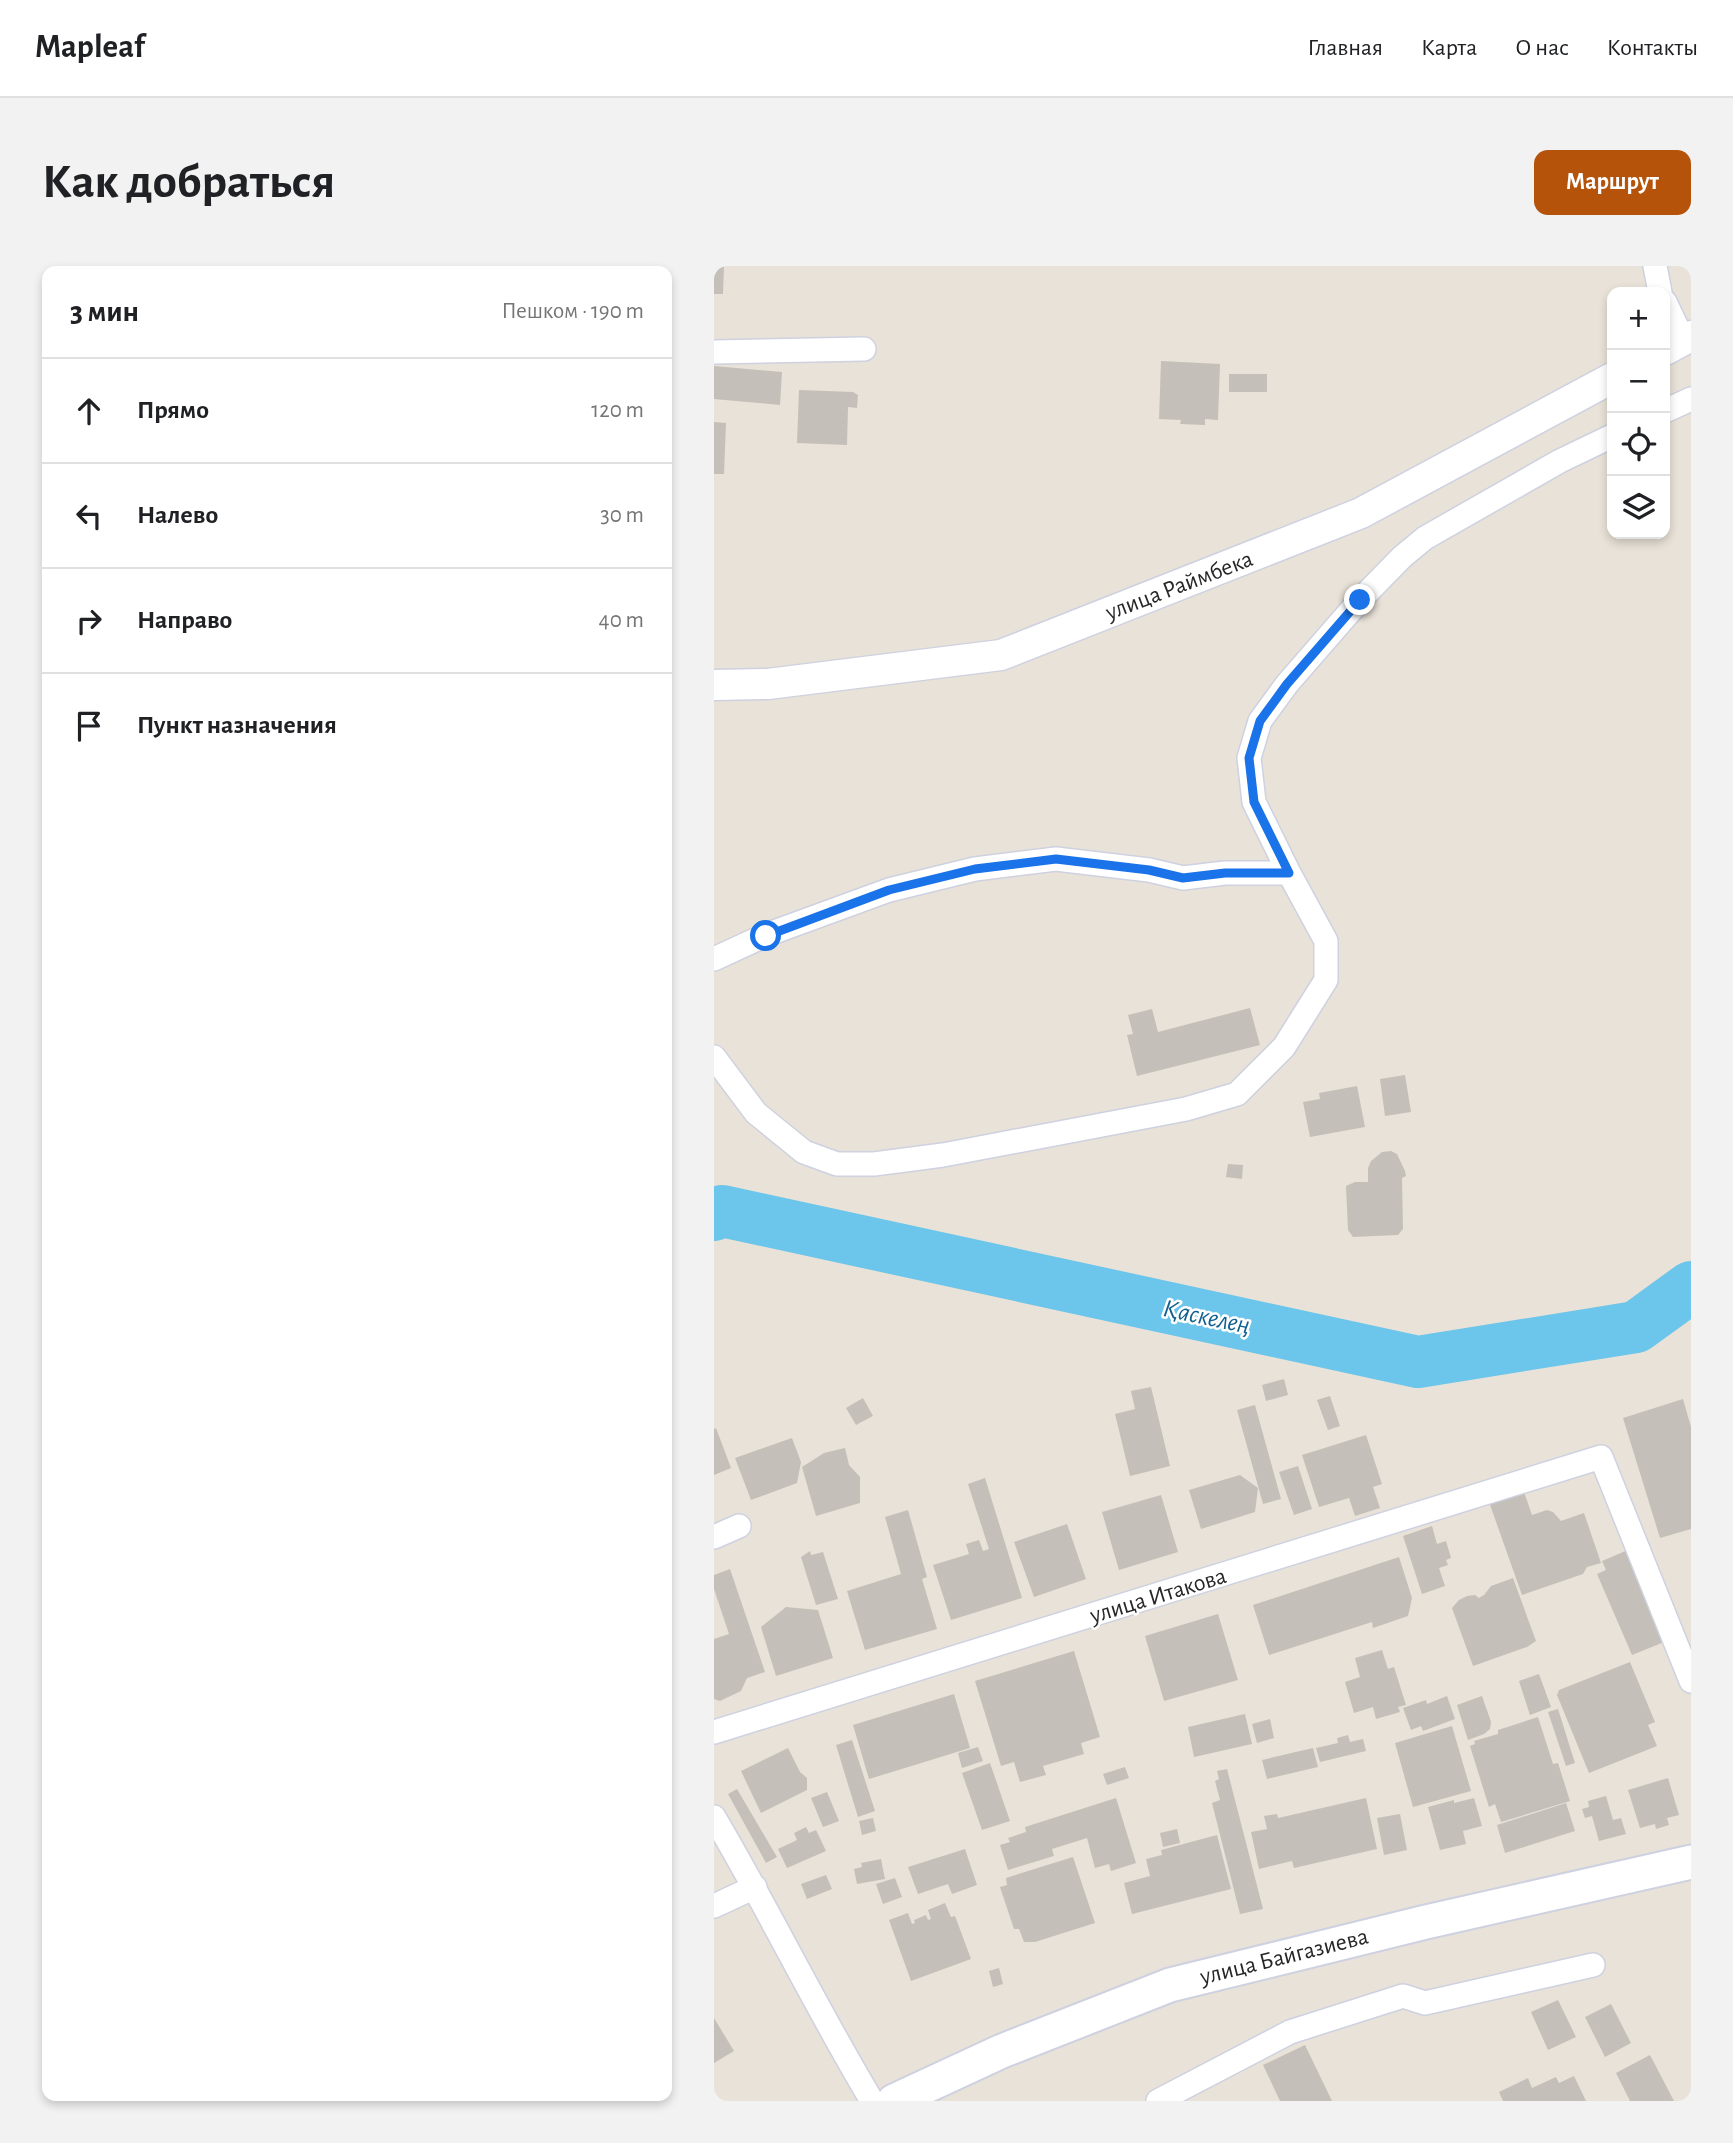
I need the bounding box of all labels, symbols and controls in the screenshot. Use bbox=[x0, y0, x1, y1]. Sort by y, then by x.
text: Mapleaf bbox=[35, 31, 145, 64]
text: Главная bbox=[1308, 36, 1383, 60]
text: Карта bbox=[1421, 36, 1477, 60]
text: О нас bbox=[1515, 36, 1569, 60]
text: Контакты bbox=[1607, 36, 1698, 60]
button: Маршрут bbox=[1534, 150, 1691, 215]
text: Как добраться bbox=[42, 158, 335, 207]
map controls bbox=[1607, 287, 1670, 539]
button: + bbox=[1607, 287, 1670, 350]
text: 3 мин bbox=[70, 297, 139, 327]
text: Пешком · 190 m bbox=[501, 300, 644, 323]
button: − bbox=[1607, 350, 1670, 413]
icon: ahead bbox=[70, 392, 108, 430]
text: Прямо bbox=[137, 397, 209, 423]
text: 120 m bbox=[591, 399, 644, 422]
button: locate bbox=[1607, 413, 1670, 476]
button: layers bbox=[1607, 476, 1670, 539]
icon: left bbox=[70, 497, 108, 535]
text: Налево bbox=[137, 502, 218, 528]
text: 30 m bbox=[600, 504, 644, 527]
street label: улица Раймбека bbox=[1102, 547, 1256, 625]
route end bbox=[1344, 584, 1375, 615]
icon: right bbox=[70, 602, 108, 640]
text: Направо bbox=[137, 607, 232, 633]
text: 40 m bbox=[599, 609, 644, 632]
icon: arrive bbox=[70, 707, 108, 745]
text: Пункт назначения bbox=[137, 712, 337, 738]
route start bbox=[750, 920, 781, 951]
water label: Қаскелең bbox=[1161, 1295, 1253, 1339]
street label: улица Итакова bbox=[1086, 1564, 1229, 1628]
street label: улица Байгазиева bbox=[1197, 1924, 1371, 1990]

